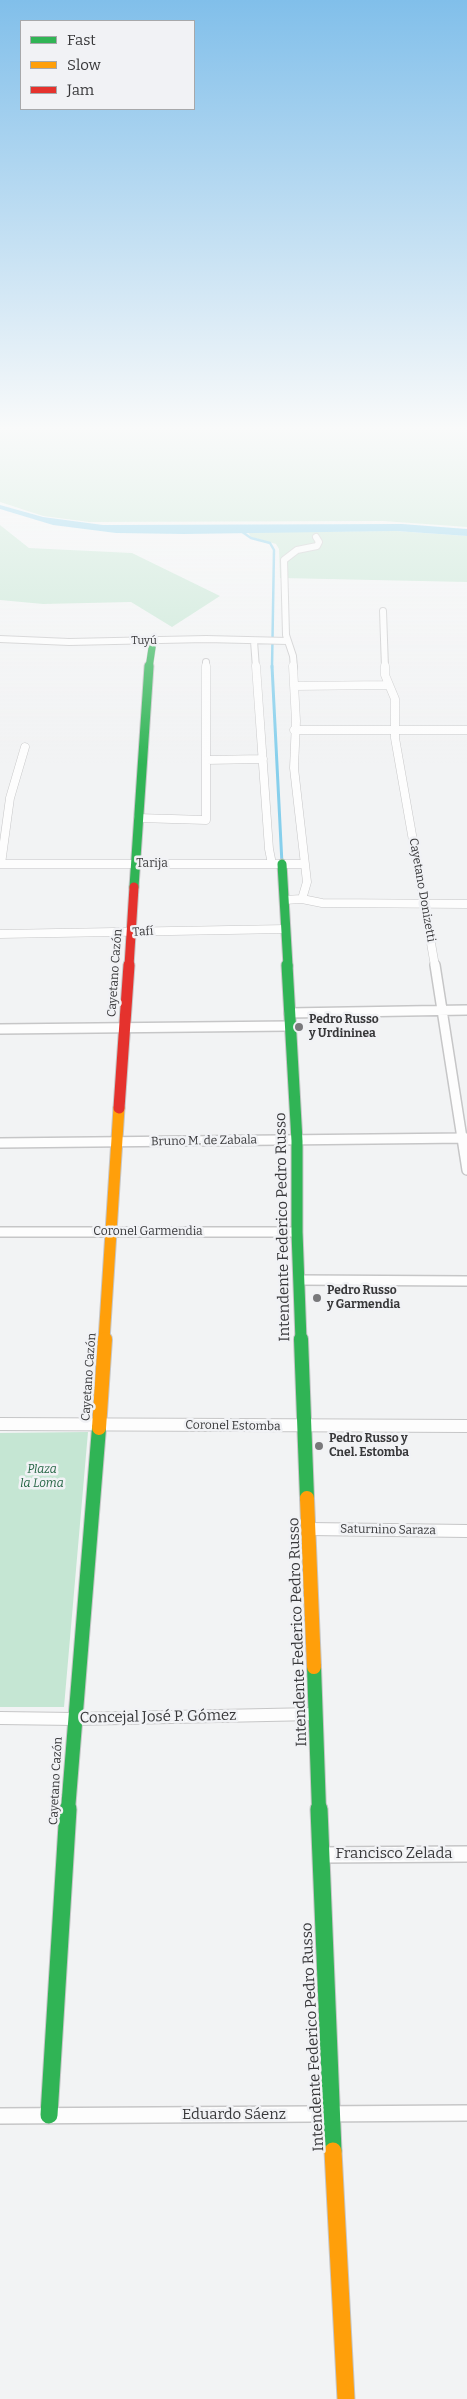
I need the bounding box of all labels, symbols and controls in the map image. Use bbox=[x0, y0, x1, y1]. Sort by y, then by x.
legend bbox=[20, 20, 195, 110]
text: Fast bbox=[67, 31, 96, 49]
text: Slow bbox=[67, 56, 101, 74]
text: Jam bbox=[67, 81, 94, 99]
street label: Tuyú bbox=[131, 634, 157, 648]
street label: Cayetano Donizetti bbox=[406, 837, 438, 943]
street label: Tarija bbox=[136, 857, 168, 871]
street label: Tafí bbox=[132, 924, 154, 940]
street label: Cayetano Cazón bbox=[105, 928, 125, 1018]
place label: Pedro Russo y Urdininea bbox=[309, 1013, 379, 1041]
marker: Pedro Russo y Urdininea bbox=[293, 1021, 305, 1033]
street label: Intendente Federico Pedro Russo bbox=[272, 1112, 294, 1342]
street label: Bruno M. de Zabala bbox=[151, 1133, 257, 1149]
street label: Coronel Garmendia bbox=[93, 1225, 203, 1239]
place label: Pedro Russo y Garmendia bbox=[327, 1284, 400, 1312]
marker: Pedro Russo y Garmendia bbox=[311, 1292, 323, 1304]
street label: Cayetano Cazón bbox=[79, 1332, 99, 1422]
street label: Coronel Estomba bbox=[185, 1418, 281, 1434]
place label: Pedro Russo y Cnel. Estomba bbox=[329, 1432, 409, 1460]
marker: Pedro Russo y Cnel. Estomba bbox=[313, 1440, 325, 1452]
park label: Plaza la Loma bbox=[20, 1463, 64, 1491]
street label: Intendente Federico Pedro Russo bbox=[285, 1517, 311, 1747]
street label: Saturnino Saraza bbox=[340, 1522, 436, 1538]
street label: Concejal José P. Gómez bbox=[80, 1707, 236, 1727]
street label: Cayetano Cazón bbox=[46, 1737, 66, 1825]
street label: Francisco Zelada bbox=[336, 1845, 452, 1863]
street label: Intendente Federico Pedro Russo bbox=[298, 1922, 328, 2152]
street label: Eduardo Sáenz bbox=[182, 2106, 286, 2124]

